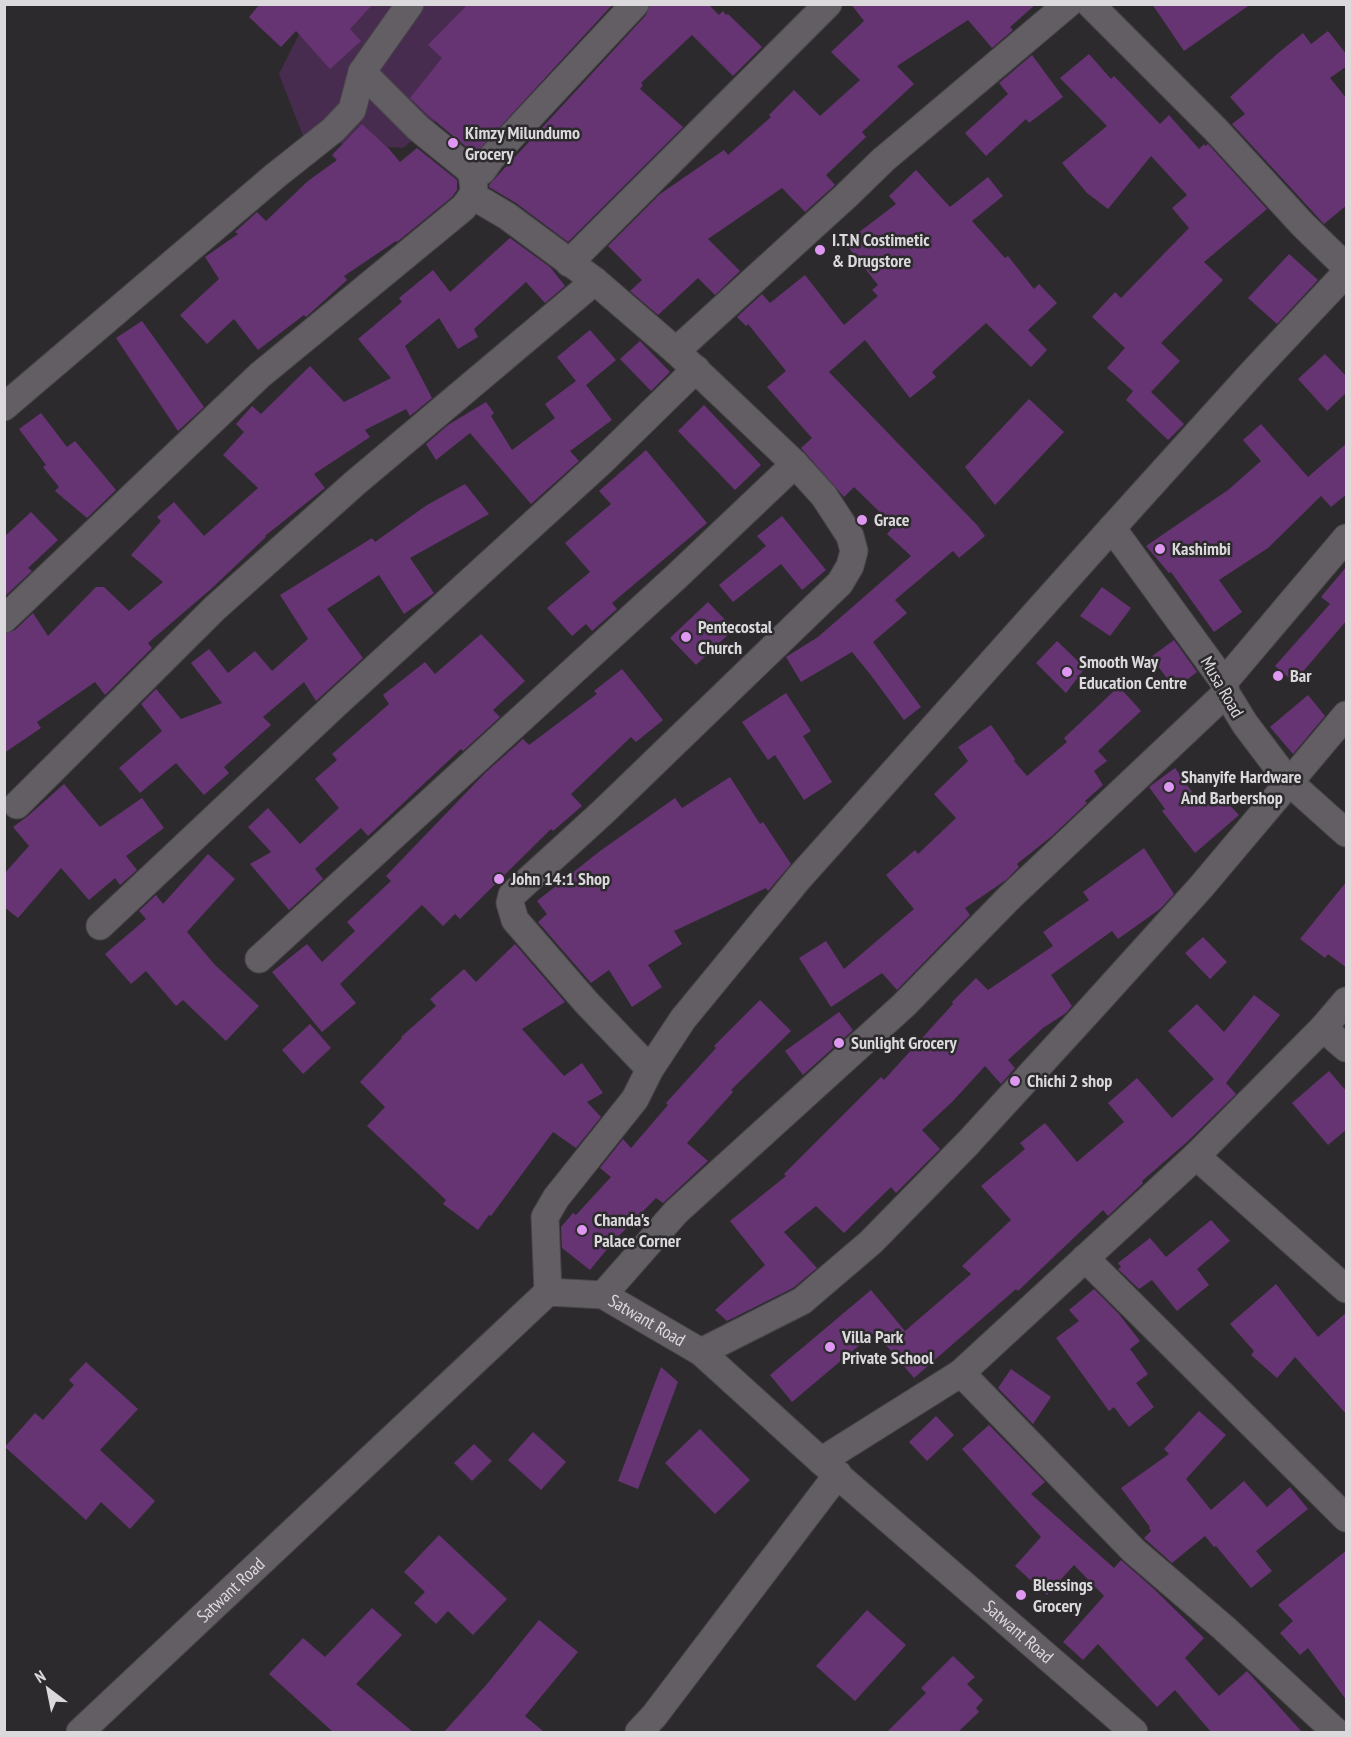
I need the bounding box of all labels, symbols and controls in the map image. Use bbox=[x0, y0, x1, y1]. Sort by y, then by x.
place label: Kimzy Milundumo Grocery bbox=[465, 121, 580, 165]
marker: Kimzy Milundumo Grocery bbox=[446, 136, 460, 150]
place label: I.T.N Costimetic & Drugstore bbox=[832, 228, 930, 272]
marker: I.T.N Costimetic & Drugstore bbox=[813, 243, 827, 257]
place label: Grace bbox=[874, 508, 910, 531]
marker: Grace bbox=[855, 513, 869, 527]
place label: Kashimbi bbox=[1172, 537, 1231, 560]
marker: Kashimbi bbox=[1153, 542, 1167, 556]
place label: Pentecostal Church bbox=[698, 615, 773, 659]
marker: Pentecostal Church bbox=[679, 630, 693, 644]
place label: Smooth Way Education Centre bbox=[1079, 650, 1187, 694]
street label: Musa Road bbox=[1196, 652, 1249, 722]
place label: Bar bbox=[1290, 664, 1312, 687]
marker: Smooth Way Education Centre bbox=[1060, 665, 1074, 679]
marker: Bar bbox=[1271, 669, 1285, 683]
place label: Shanyife Hardware And Barbershop bbox=[1180, 765, 1302, 809]
marker: Shanyife Hardware And Barbershop bbox=[1162, 780, 1176, 794]
place label: John 14:1 Shop bbox=[510, 867, 610, 890]
marker: John 14:1 Shop bbox=[492, 872, 506, 886]
place label: Sunlight Grocery bbox=[851, 1031, 958, 1054]
marker: Sunlight Grocery bbox=[832, 1036, 846, 1050]
place label: Chichi 2 shop bbox=[1027, 1069, 1112, 1092]
marker: Chichi 2 shop bbox=[1008, 1074, 1022, 1088]
place label: Chanda's Palace Corner bbox=[594, 1208, 681, 1252]
marker: Chanda's Palace Corner bbox=[575, 1223, 589, 1237]
street label: Satwant Road bbox=[604, 1289, 690, 1351]
place label: Villa Park Private School bbox=[841, 1325, 934, 1369]
marker: Villa Park Private School bbox=[823, 1340, 837, 1354]
street label: Satwant Road bbox=[192, 1552, 269, 1627]
place label: Blessings Grocery bbox=[1033, 1573, 1093, 1617]
marker: Blessings Grocery bbox=[1014, 1588, 1028, 1602]
street label: Satwant Road bbox=[979, 1595, 1058, 1668]
north arrow bbox=[18, 1659, 78, 1719]
text: N bbox=[31, 1666, 49, 1687]

